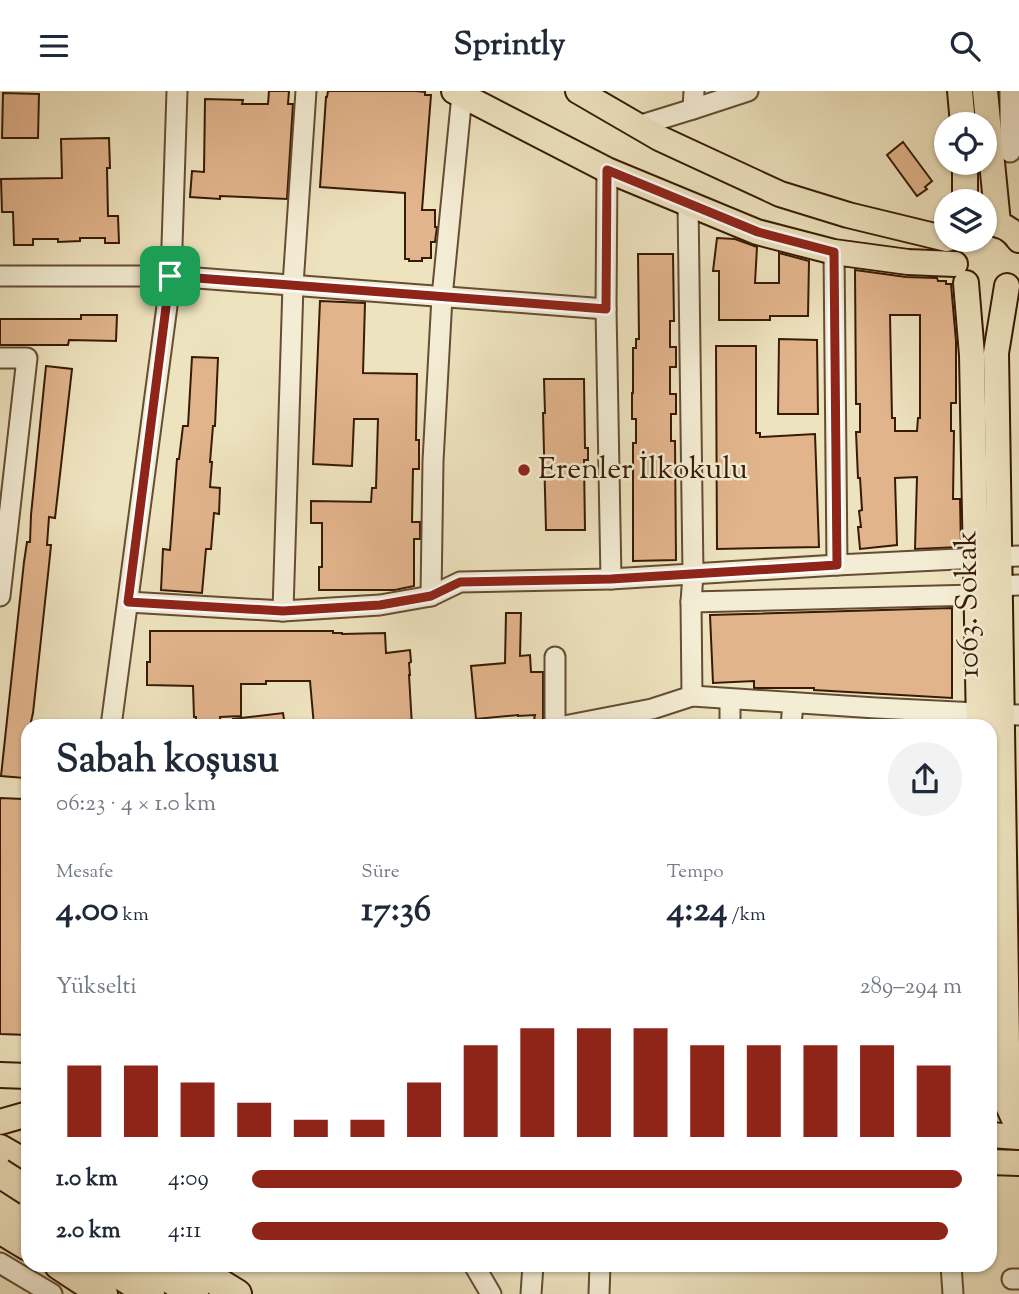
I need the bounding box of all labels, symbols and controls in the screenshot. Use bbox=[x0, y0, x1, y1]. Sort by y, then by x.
text: Sprintly bbox=[453, 23, 566, 69]
icon: menu bbox=[35, 27, 73, 65]
icon: search bbox=[946, 27, 984, 65]
map controls bbox=[934, 112, 997, 252]
button: locate bbox=[934, 112, 997, 175]
button: layers bbox=[934, 189, 997, 252]
pin bbox=[140, 246, 200, 306]
icon: arrive bbox=[151, 257, 189, 295]
place label: Erenler İlkokulu bbox=[538, 449, 748, 492]
marker: Erenler İlkokulu bbox=[516, 462, 532, 478]
street label: 1063. Sokak bbox=[946, 530, 992, 678]
text: Sabah koşusu bbox=[56, 735, 279, 789]
button: share bbox=[888, 742, 962, 816]
text: 06:23 · 4 × 1.0 km bbox=[56, 788, 216, 821]
text: Mesafe bbox=[56, 859, 113, 886]
text: Süre bbox=[361, 859, 400, 886]
text: Tempo bbox=[667, 859, 724, 886]
text: 4.00 bbox=[56, 886, 119, 937]
text: 17:36 bbox=[361, 886, 431, 937]
text: 4:24 bbox=[667, 886, 727, 937]
text: km bbox=[119, 902, 149, 929]
text: /km bbox=[727, 902, 766, 929]
text: Yükselti bbox=[56, 971, 137, 1004]
text: 289–294 m bbox=[860, 971, 962, 1004]
text: 1.0 km bbox=[56, 1163, 118, 1196]
text: 4:09 bbox=[168, 1163, 209, 1196]
text: 2.0 km bbox=[56, 1215, 121, 1248]
text: 4:11 bbox=[168, 1215, 201, 1248]

